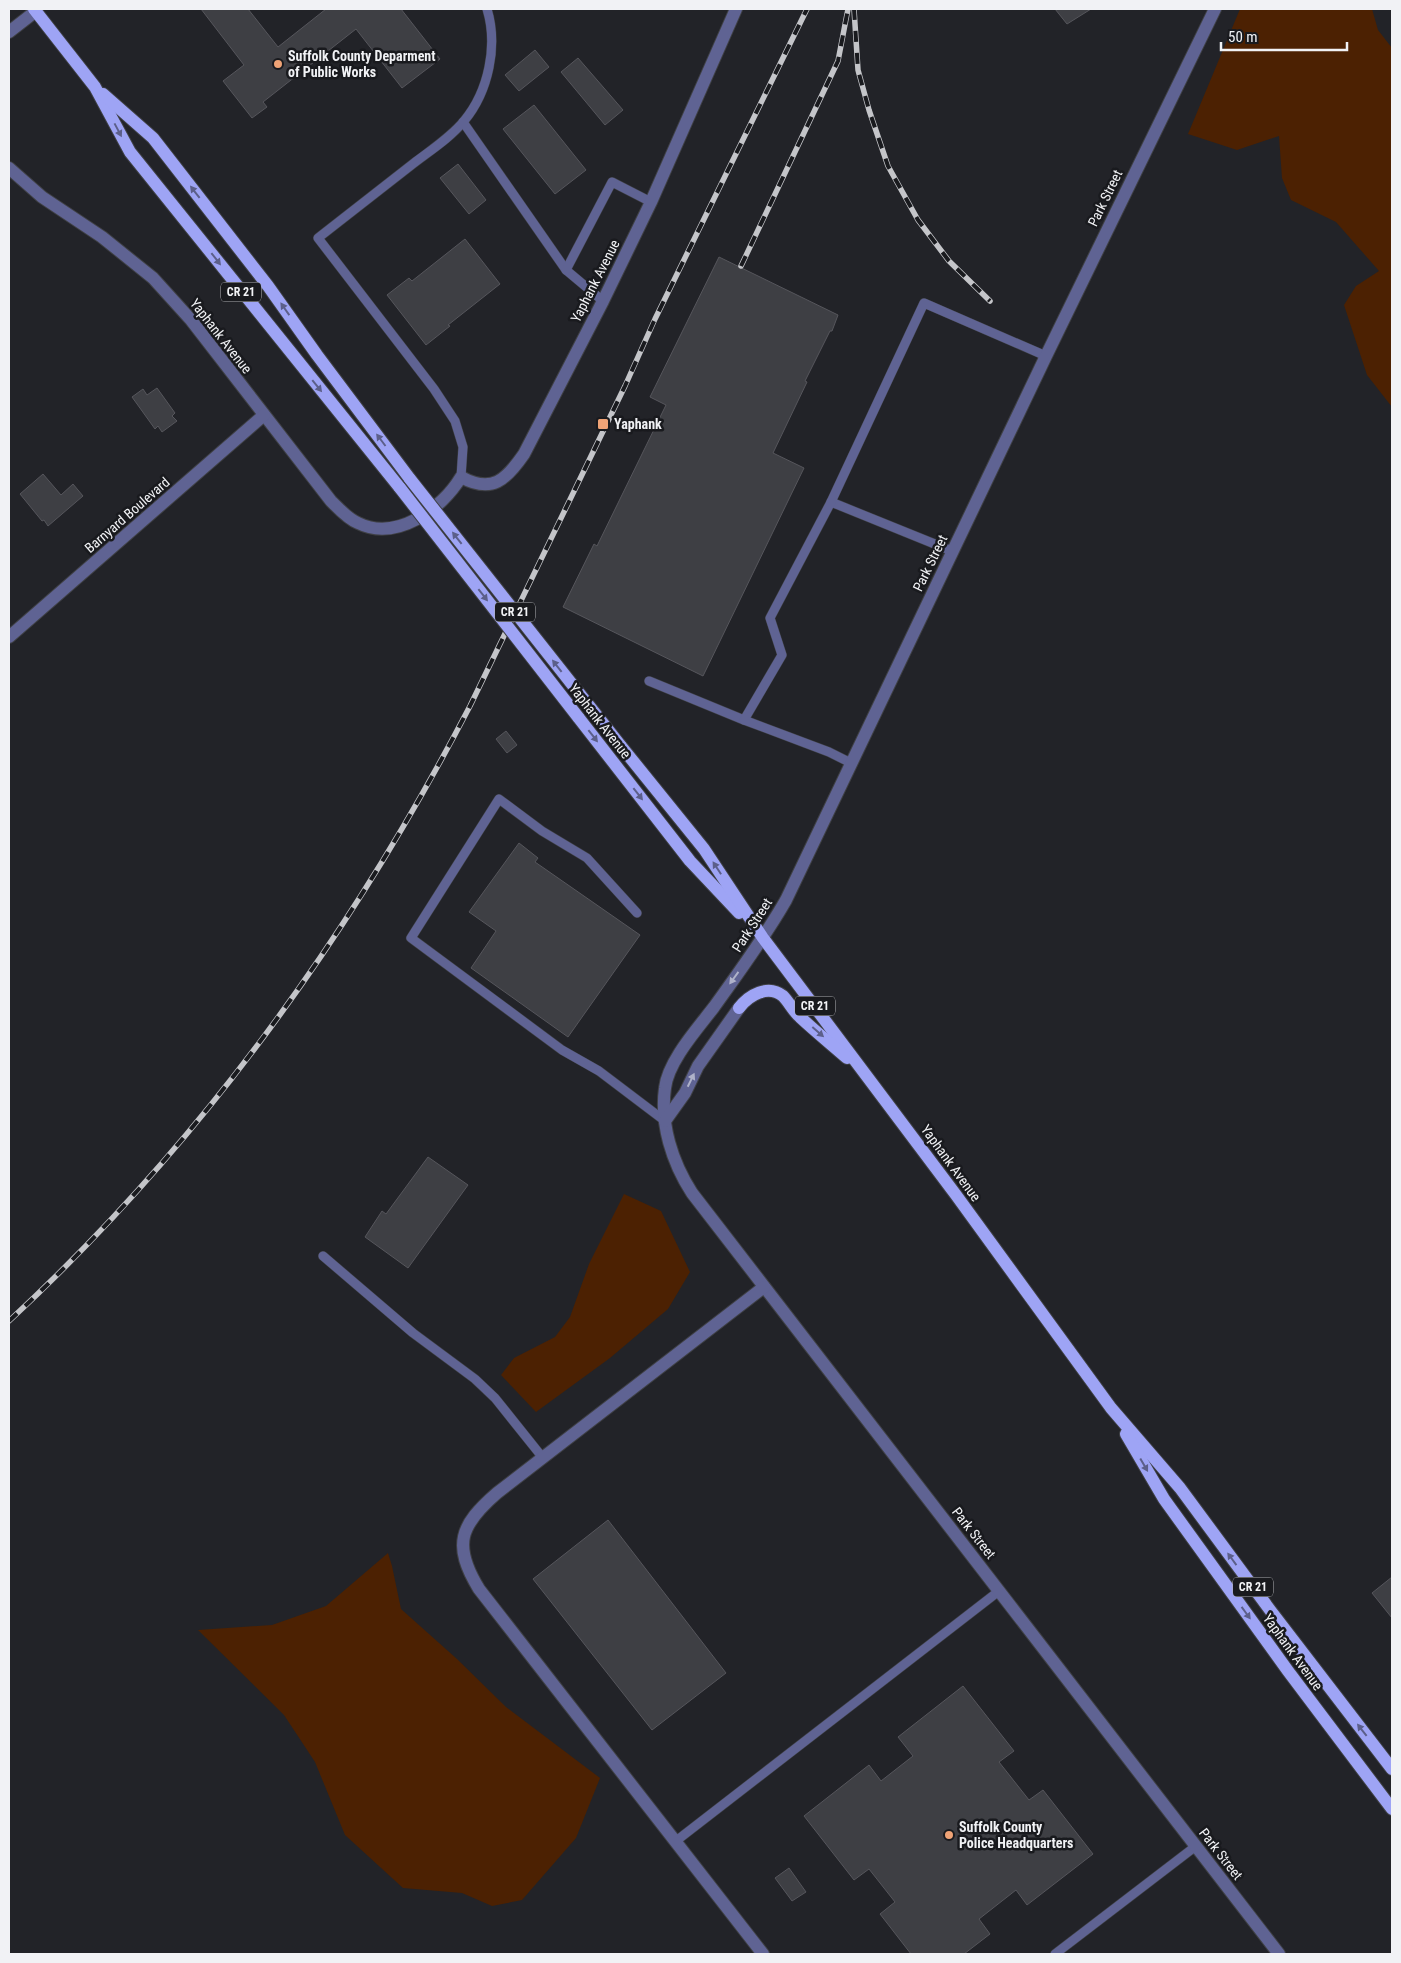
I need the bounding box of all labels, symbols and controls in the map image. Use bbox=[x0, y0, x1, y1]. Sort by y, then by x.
scale bar bbox=[1221, 20, 1347, 52]
text: 50 m bbox=[1228, 28, 1258, 46]
place label: Suffolk County Deparment of Public Works bbox=[288, 48, 436, 80]
marker: Suffolk County Deparment of Public Works bbox=[272, 58, 284, 70]
one-way arrow bbox=[114, 123, 122, 137]
street label: Park Street bbox=[1084, 167, 1126, 229]
one-way arrow bbox=[190, 185, 200, 199]
street label: Yaphank Avenue bbox=[567, 237, 623, 325]
one-way arrow bbox=[210, 253, 221, 266]
road number: CR 21 bbox=[221, 282, 261, 302]
street label: Yaphank Avenue bbox=[187, 295, 255, 377]
one-way arrow bbox=[279, 303, 290, 316]
one-way arrow bbox=[312, 379, 323, 392]
place label: Yaphank bbox=[614, 416, 662, 432]
marker: Yaphank bbox=[596, 417, 610, 431]
one-way arrow bbox=[375, 434, 386, 447]
street label: Barnyard Boulevard bbox=[81, 474, 173, 556]
one-way arrow bbox=[451, 532, 462, 545]
street label: Park Street bbox=[909, 532, 951, 594]
one-way arrow bbox=[478, 588, 489, 601]
road number: CR 21 bbox=[495, 602, 535, 622]
one-way arrow bbox=[552, 660, 563, 673]
street label: Yaphank Avenue bbox=[566, 680, 634, 762]
one-way arrow bbox=[588, 729, 599, 742]
one-way arrow bbox=[633, 787, 643, 801]
one-way arrow bbox=[712, 862, 722, 875]
street label: Park Street bbox=[729, 895, 775, 955]
one-way arrow bbox=[729, 971, 739, 985]
road number: CR 21 bbox=[795, 996, 835, 1016]
one-way arrow bbox=[811, 1027, 824, 1038]
one-way arrow bbox=[687, 1073, 695, 1087]
street label: Yaphank Avenue bbox=[918, 1122, 984, 1205]
one-way arrow bbox=[1140, 1458, 1148, 1473]
street label: Park Street bbox=[949, 1504, 999, 1562]
one-way arrow bbox=[1227, 1552, 1237, 1566]
road number: CR 21 bbox=[1233, 1578, 1273, 1596]
one-way arrow bbox=[1241, 1607, 1251, 1620]
street label: Yaphank Avenue bbox=[1260, 1611, 1326, 1694]
one-way arrow bbox=[1357, 1724, 1368, 1737]
place label: Suffolk County Police Headquarters bbox=[959, 1819, 1073, 1851]
street label: Park Street bbox=[1196, 1825, 1246, 1883]
marker: Suffolk County Police Headquarters bbox=[943, 1829, 955, 1841]

